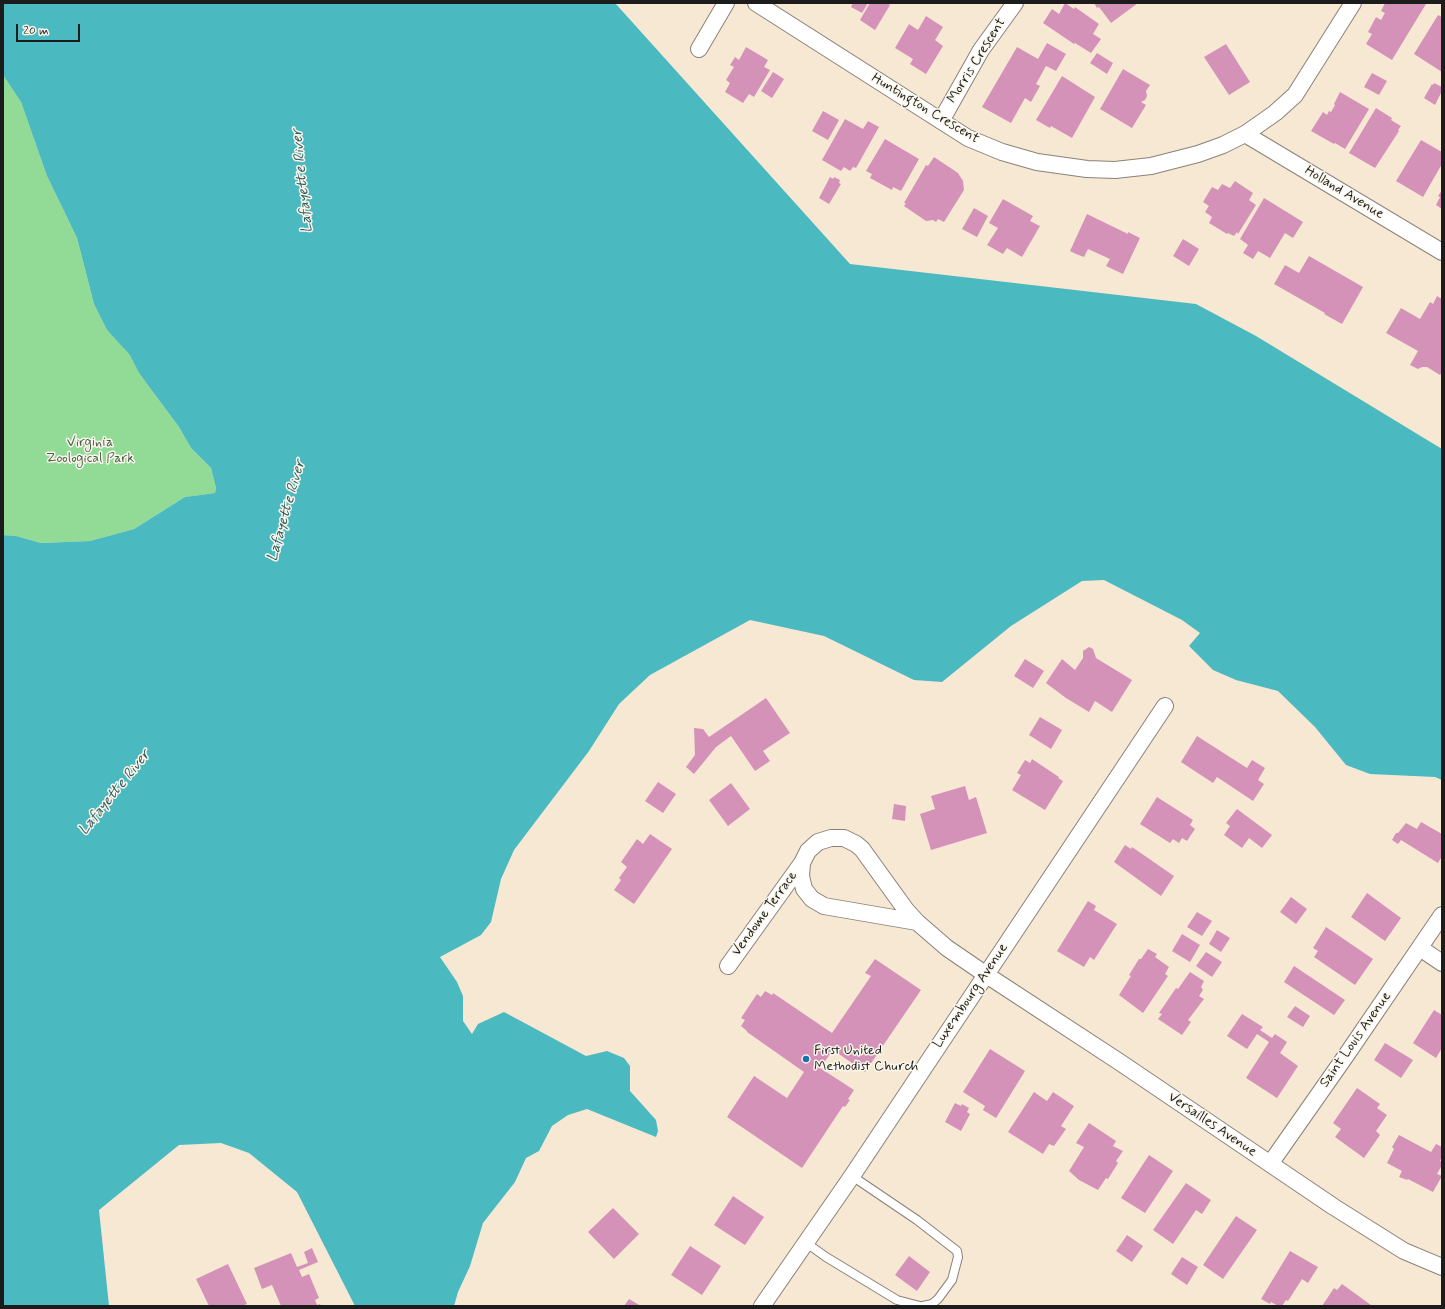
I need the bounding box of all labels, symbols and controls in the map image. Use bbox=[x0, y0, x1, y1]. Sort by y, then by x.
street label: Morris Crescent bbox=[944, 15, 1010, 107]
scale bar bbox=[18, 16, 82, 42]
text: 20 m bbox=[23, 23, 49, 39]
street label: Huntington Crescent bbox=[868, 70, 982, 148]
water label: Lafayette River bbox=[289, 128, 317, 234]
street label: Holland Avenue bbox=[1301, 163, 1387, 223]
park label: Virginia Zoological Park bbox=[46, 435, 134, 468]
water label: Lafayette River bbox=[264, 458, 310, 564]
water label: Lafayette River bbox=[75, 747, 155, 839]
street label: Vendome Terrace bbox=[729, 868, 801, 960]
street label: Luxembourg Avenue bbox=[930, 941, 1012, 1051]
street label: Saint Louis Avenue bbox=[1317, 989, 1395, 1091]
place label: First United Methodist Church bbox=[814, 1043, 918, 1076]
marker: First United Methodist Church bbox=[801, 1054, 811, 1064]
street label: Versailles Avenue bbox=[1164, 1089, 1260, 1161]

